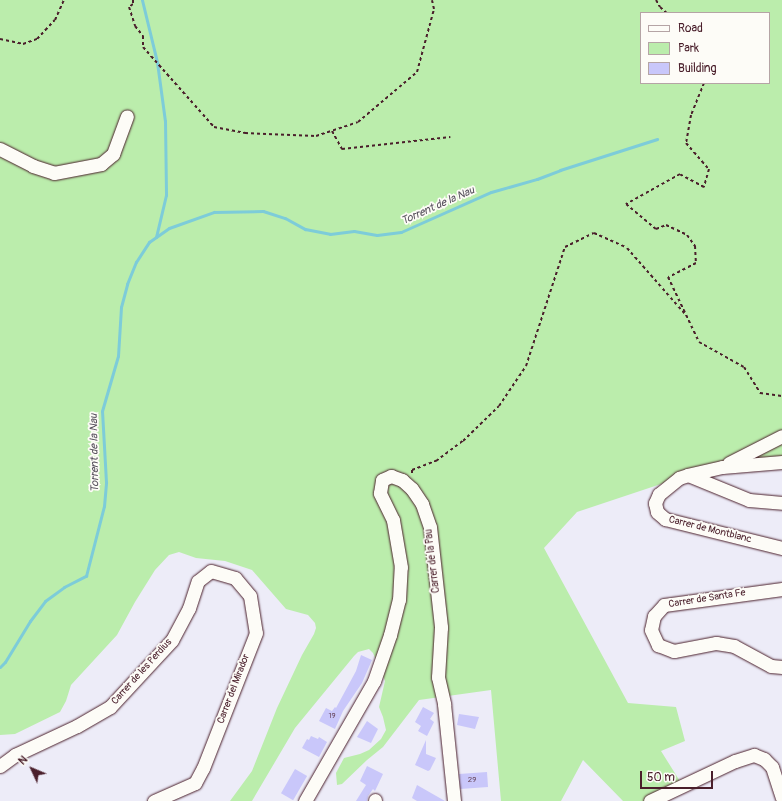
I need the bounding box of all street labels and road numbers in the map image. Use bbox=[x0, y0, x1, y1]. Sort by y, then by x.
street label: Carrer de Montblanc bbox=[667, 514, 753, 546]
street label: Carrer de la Pau bbox=[423, 528, 443, 594]
street label: Carrer de Santa Fe bbox=[668, 587, 746, 611]
street label: Carrer de les Perdius bbox=[109, 637, 175, 707]
street label: Carrer del Mirador bbox=[215, 652, 253, 726]

